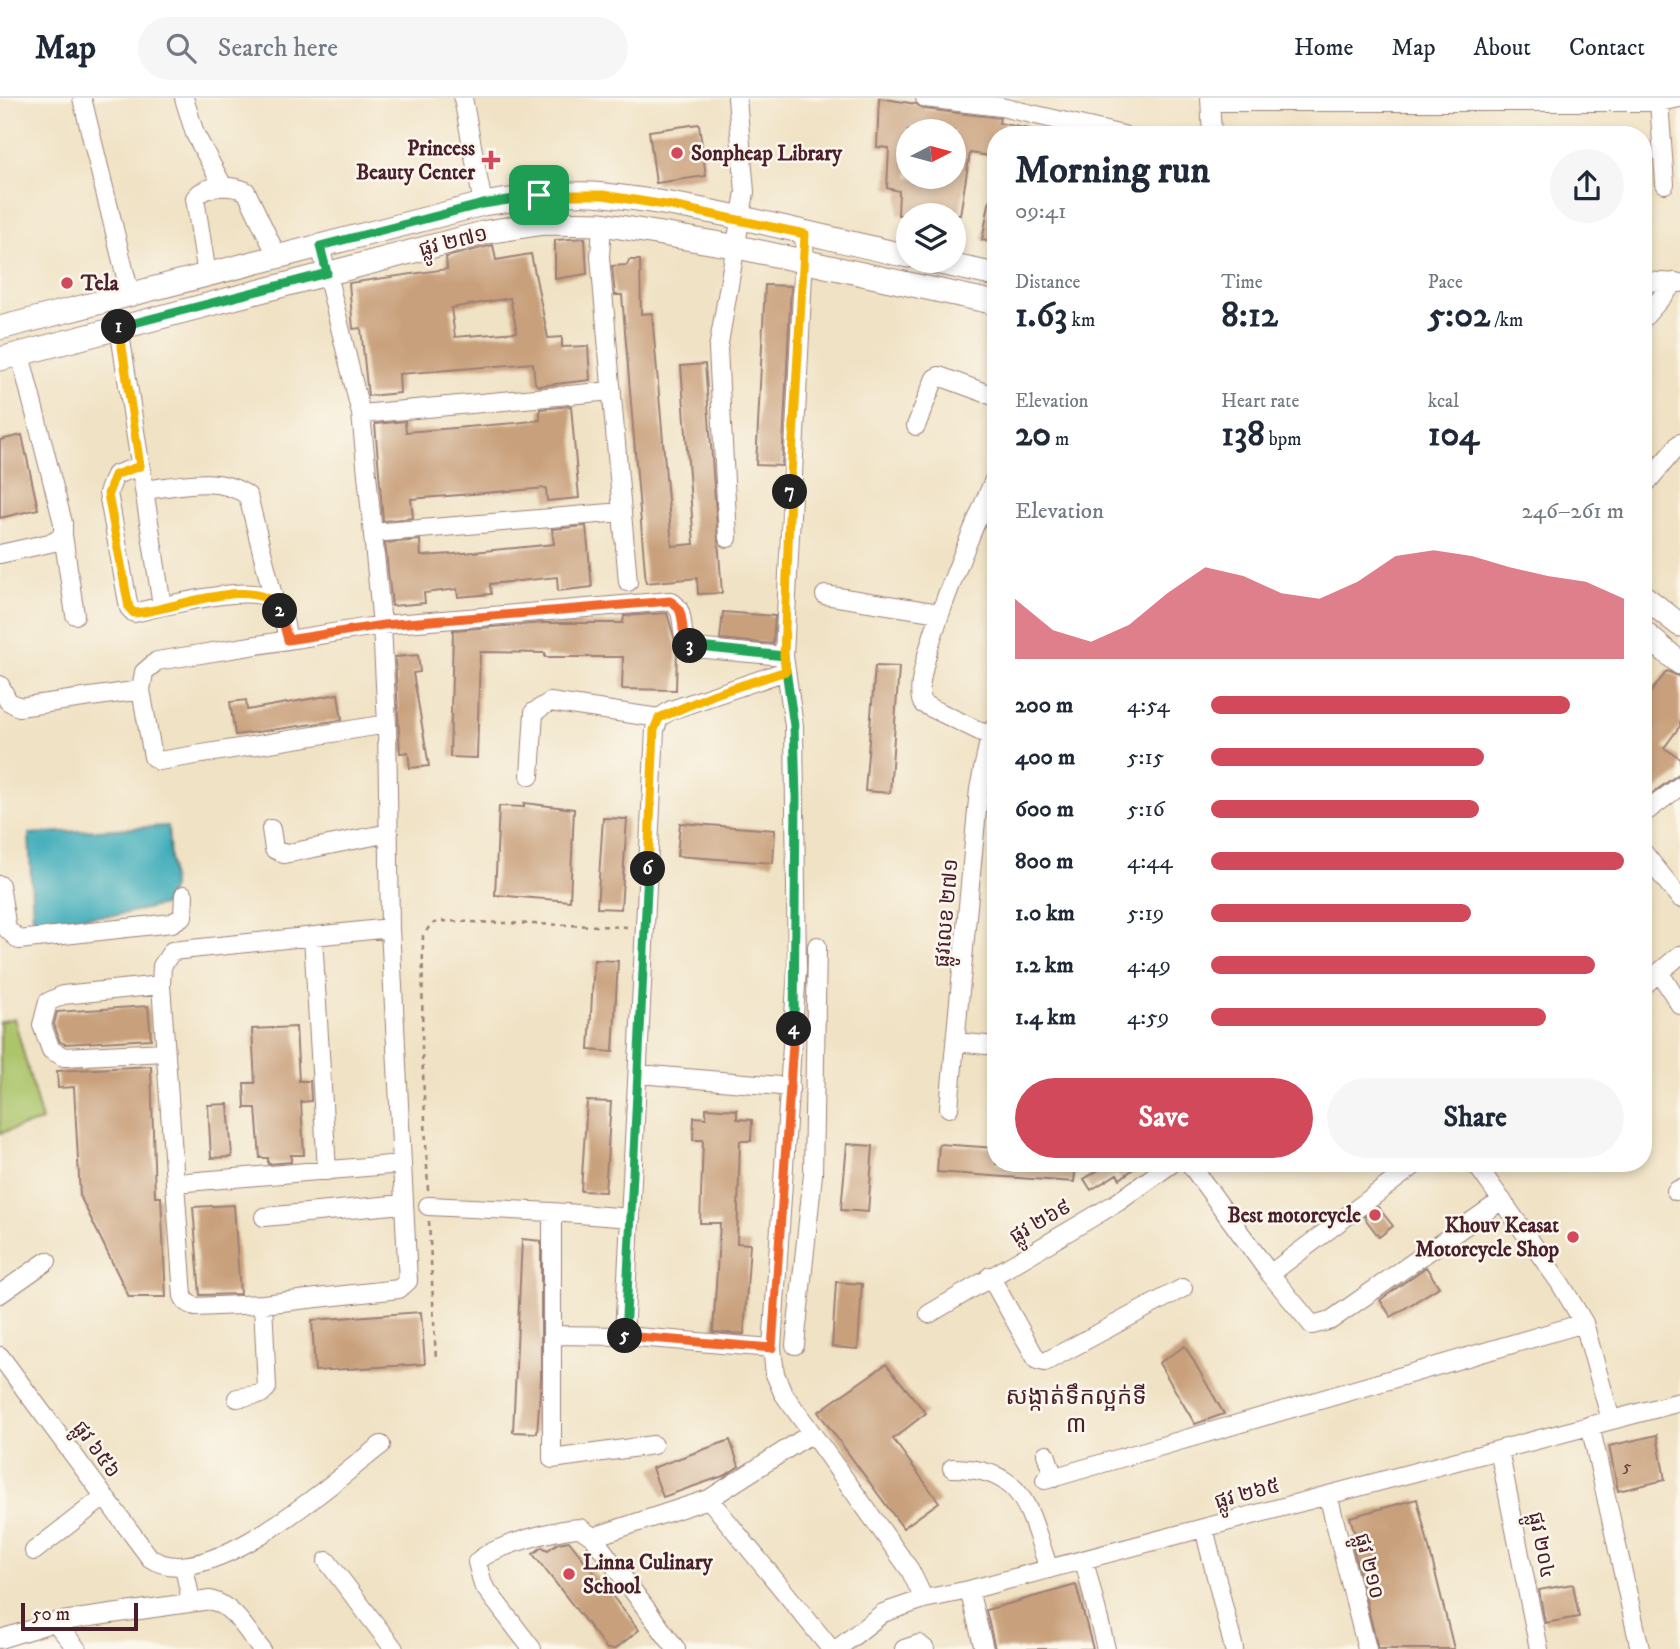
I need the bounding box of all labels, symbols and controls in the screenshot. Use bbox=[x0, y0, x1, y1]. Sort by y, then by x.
search box bbox=[138, 17, 628, 80]
text: Map bbox=[35, 28, 96, 69]
icon: search bbox=[162, 29, 200, 67]
text: Search here bbox=[218, 32, 338, 65]
text: Home bbox=[1294, 33, 1353, 63]
text: Map bbox=[1391, 33, 1436, 63]
text: About bbox=[1474, 33, 1531, 63]
text: Contact bbox=[1569, 33, 1645, 63]
north arrow bbox=[896, 119, 966, 189]
map controls bbox=[896, 119, 966, 273]
place label: Princess Beauty Center bbox=[356, 136, 476, 186]
place label: Sonpheap Library bbox=[691, 141, 843, 167]
marker: Sonpheap Library bbox=[669, 145, 685, 161]
text: Morning run bbox=[1015, 147, 1210, 195]
button: share bbox=[1550, 149, 1624, 223]
marker: Princess Beauty Center bbox=[481, 150, 501, 170]
pin bbox=[509, 165, 569, 225]
icon: arrive bbox=[520, 176, 558, 214]
text: 09:41 bbox=[1015, 197, 1067, 226]
button: layers bbox=[896, 203, 966, 273]
street label: ផ្លូវ ២៧១ bbox=[416, 221, 492, 268]
place label: Tela bbox=[80, 271, 120, 297]
text: Distance bbox=[1015, 271, 1080, 294]
text: Time bbox=[1221, 271, 1263, 294]
text: Pace bbox=[1428, 271, 1463, 294]
marker: Tela bbox=[59, 275, 75, 291]
text: 1.63 bbox=[1015, 294, 1067, 338]
text: 8:12 bbox=[1221, 294, 1278, 338]
text: 5:02 bbox=[1428, 294, 1490, 338]
text: km bbox=[1067, 309, 1095, 332]
text: /km bbox=[1490, 309, 1523, 332]
pin: 1 bbox=[102, 310, 136, 344]
text: 1 bbox=[115, 315, 122, 338]
text: Elevation bbox=[1015, 390, 1089, 413]
text: Heart rate bbox=[1221, 390, 1299, 413]
text: kcal bbox=[1428, 390, 1459, 413]
text: 20 bbox=[1015, 413, 1051, 457]
text: 138 bbox=[1221, 413, 1265, 457]
text: 104 bbox=[1428, 413, 1479, 457]
text: m bbox=[1051, 428, 1069, 451]
text: bpm bbox=[1265, 428, 1302, 451]
pin: 7 bbox=[772, 474, 808, 510]
text: 7 bbox=[784, 480, 795, 503]
text: Elevation bbox=[1015, 497, 1104, 526]
text: 246–261 m bbox=[1522, 497, 1624, 526]
pin: 2 bbox=[262, 594, 298, 628]
text: 2 bbox=[275, 599, 284, 622]
pin: 3 bbox=[672, 628, 708, 664]
text: 3 bbox=[686, 634, 693, 657]
text: 200 m bbox=[1015, 691, 1073, 720]
text: 4:54 bbox=[1127, 691, 1170, 720]
text: 400 m bbox=[1015, 743, 1075, 772]
text: 5:15 bbox=[1127, 743, 1164, 772]
text: 600 m bbox=[1015, 795, 1074, 824]
text: 5:16 bbox=[1127, 795, 1165, 824]
text: 800 m bbox=[1015, 847, 1073, 876]
text: 4:44 bbox=[1127, 847, 1173, 876]
pin: 6 bbox=[630, 852, 666, 886]
text: 6 bbox=[643, 857, 652, 880]
street label: ផ្លូវលេខ ២៧១ bbox=[929, 858, 970, 969]
text: 1.0 km bbox=[1015, 899, 1075, 928]
text: 5:19 bbox=[1127, 899, 1164, 928]
text: 1.2 km bbox=[1015, 951, 1074, 980]
text: 4:49 bbox=[1127, 951, 1171, 980]
text: 1.4 km bbox=[1015, 1003, 1076, 1032]
text: 4:59 bbox=[1127, 1003, 1169, 1032]
pin: 4 bbox=[776, 1012, 812, 1046]
text: 4 bbox=[788, 1017, 799, 1040]
button: Save bbox=[1015, 1078, 1313, 1158]
button: Share bbox=[1327, 1078, 1624, 1158]
street label: ផ្លូវ ២៦៩ bbox=[1005, 1194, 1079, 1254]
place label: Best motorcycle bbox=[1227, 1203, 1361, 1229]
marker: Best motorcycle bbox=[1367, 1207, 1383, 1223]
place label: Khouv Keasat Motorcycle Shop bbox=[1415, 1213, 1559, 1263]
marker: Khouv Keasat Motorcycle Shop bbox=[1565, 1229, 1581, 1245]
pin: 5 bbox=[608, 1318, 642, 1354]
text: 5 bbox=[620, 1324, 629, 1347]
district label: សង្កាត់ទឹកល្អក់ទី ៣ bbox=[1005, 1382, 1147, 1440]
street label: ផ្លូវ ៦៥៦ bbox=[62, 1416, 126, 1486]
house number: 5 bbox=[1623, 1456, 1632, 1478]
street label: ផ្លូវ ២៦៥ bbox=[1211, 1473, 1284, 1520]
street label: ផ្លូវ ២០៤ bbox=[1517, 1510, 1560, 1582]
street label: ផ្លូវ ២១០ bbox=[1343, 1531, 1390, 1603]
place label: Linna Culinary School bbox=[583, 1550, 713, 1600]
marker: Linna Culinary School bbox=[561, 1566, 577, 1582]
scale bar bbox=[21, 1600, 138, 1632]
text: 50 m bbox=[32, 1603, 70, 1626]

